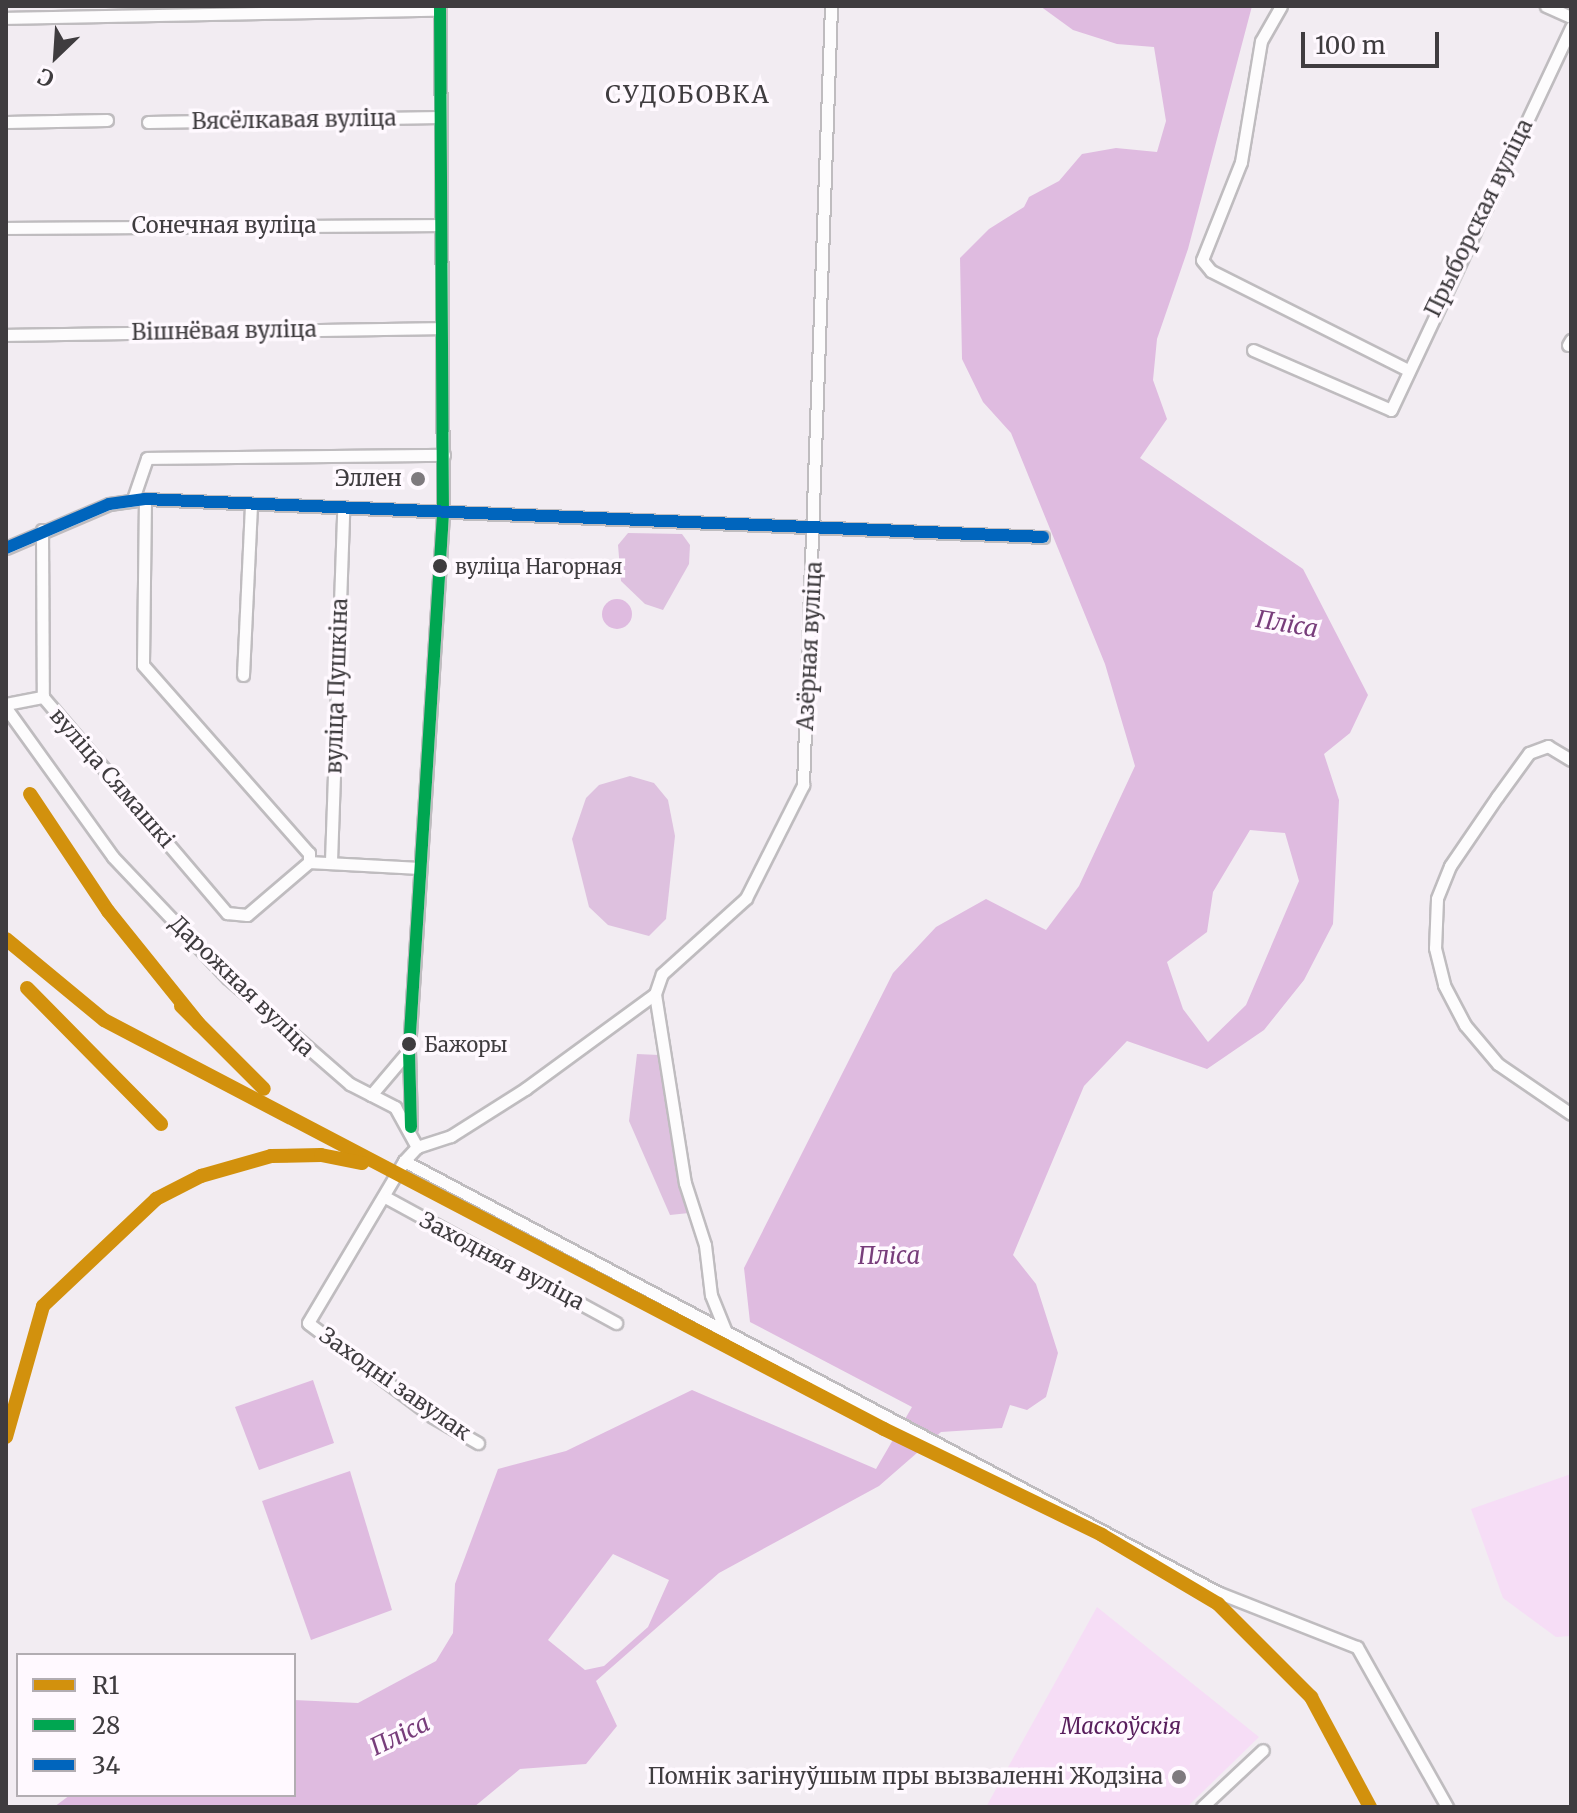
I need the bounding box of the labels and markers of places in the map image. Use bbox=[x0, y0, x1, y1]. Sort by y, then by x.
place label: Эллен bbox=[335, 466, 402, 492]
marker: Эллен bbox=[409, 470, 427, 488]
place label: вуліца Нагорная bbox=[455, 554, 623, 578]
marker: вуліца Нагорная bbox=[432, 558, 448, 574]
place label: Бажоры bbox=[424, 1032, 508, 1056]
marker: Бажоры bbox=[401, 1036, 417, 1052]
place label: Помнік загінуўшым пры вызваленні Жодзіна bbox=[648, 1764, 1163, 1790]
marker: Помнік загінуўшым пры вызваленні Жодзіна bbox=[1170, 1768, 1188, 1786]

